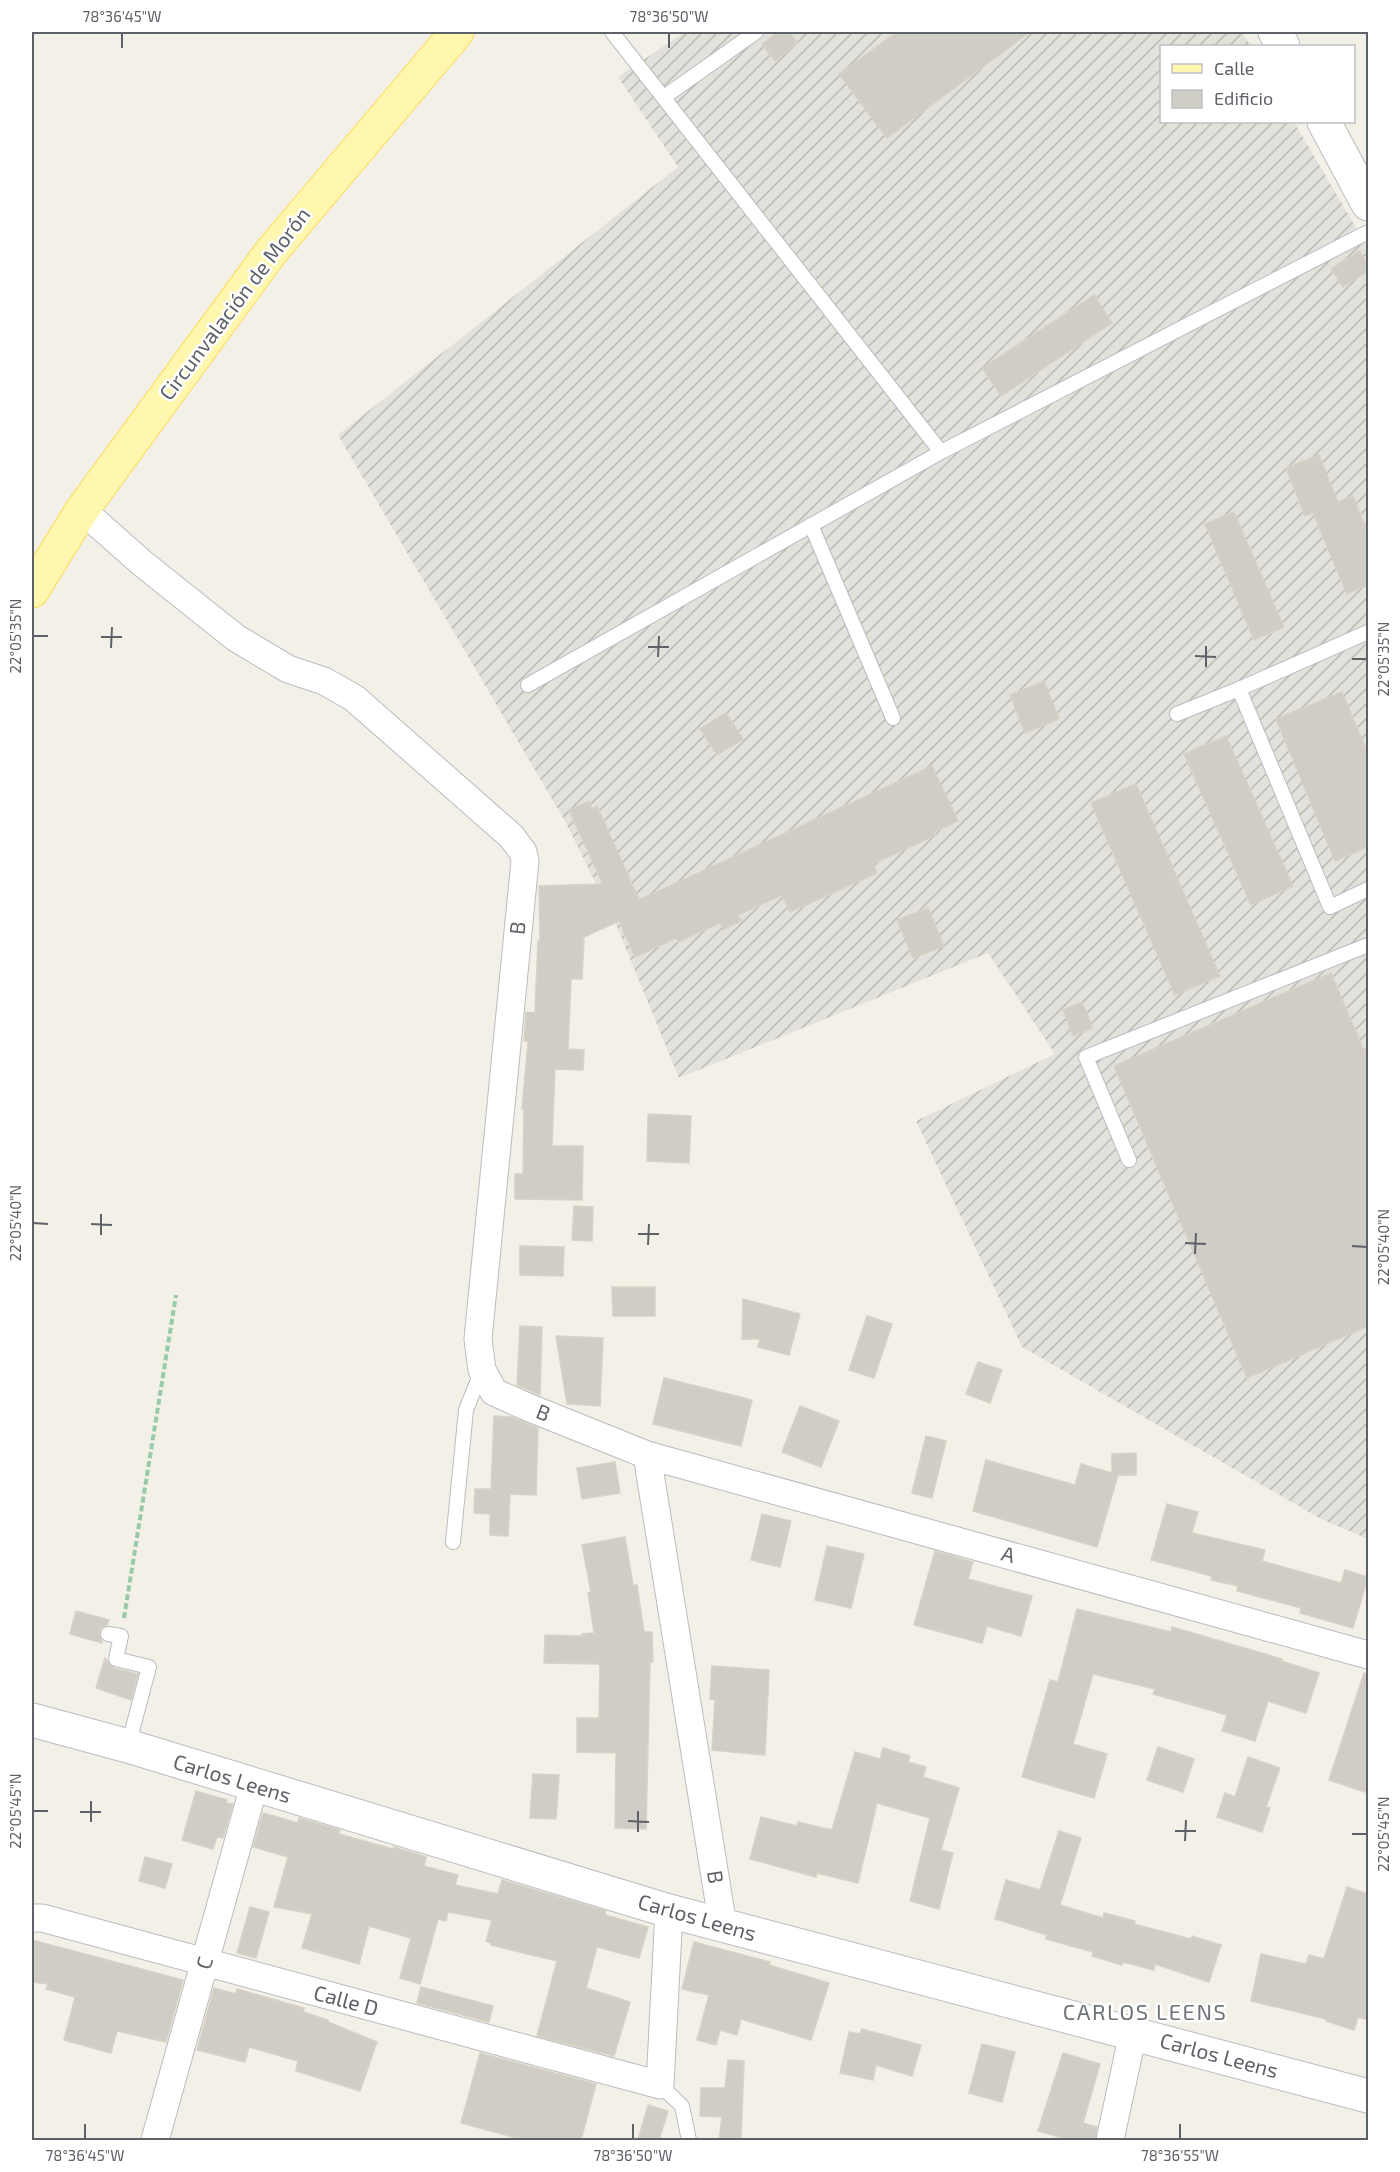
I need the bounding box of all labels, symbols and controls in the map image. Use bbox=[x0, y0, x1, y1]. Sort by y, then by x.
text: 78°36'45"W bbox=[83, 7, 161, 25]
text: 78°36'50"W bbox=[630, 7, 708, 25]
legend bbox=[1160, 45, 1355, 123]
text: Calle bbox=[1214, 57, 1255, 79]
text: Edificio bbox=[1214, 87, 1273, 109]
street label: Circunvalación de Morón bbox=[153, 202, 314, 404]
text: 22°05'35"N bbox=[6, 599, 24, 673]
text: 22°05'35"N bbox=[1374, 622, 1392, 696]
street label: B bbox=[503, 920, 530, 936]
text: 22°05'40"N bbox=[6, 1185, 24, 1261]
text: 22°05'40"N bbox=[1374, 1209, 1392, 1285]
street label: B bbox=[533, 1398, 554, 1426]
street label: A bbox=[999, 1540, 1018, 1567]
street label: Carlos Leens bbox=[171, 1748, 294, 1807]
text: 22°05'45"N bbox=[6, 1773, 24, 1849]
text: 22°05'45"N bbox=[1374, 1796, 1392, 1872]
street label: B bbox=[703, 1868, 730, 1885]
street label: Carlos Leens bbox=[636, 1888, 759, 1945]
street label: C bbox=[190, 1953, 217, 1972]
street label: Calle D bbox=[311, 1979, 381, 2020]
district label: CARLOS LEENS bbox=[1063, 1998, 1227, 2024]
street label: Carlos Leens bbox=[1157, 2027, 1281, 2082]
text: 78°36'45"W bbox=[46, 2146, 124, 2164]
text: 78°36'50"W bbox=[594, 2146, 672, 2164]
text: 78°36'55"W bbox=[1141, 2146, 1219, 2164]

